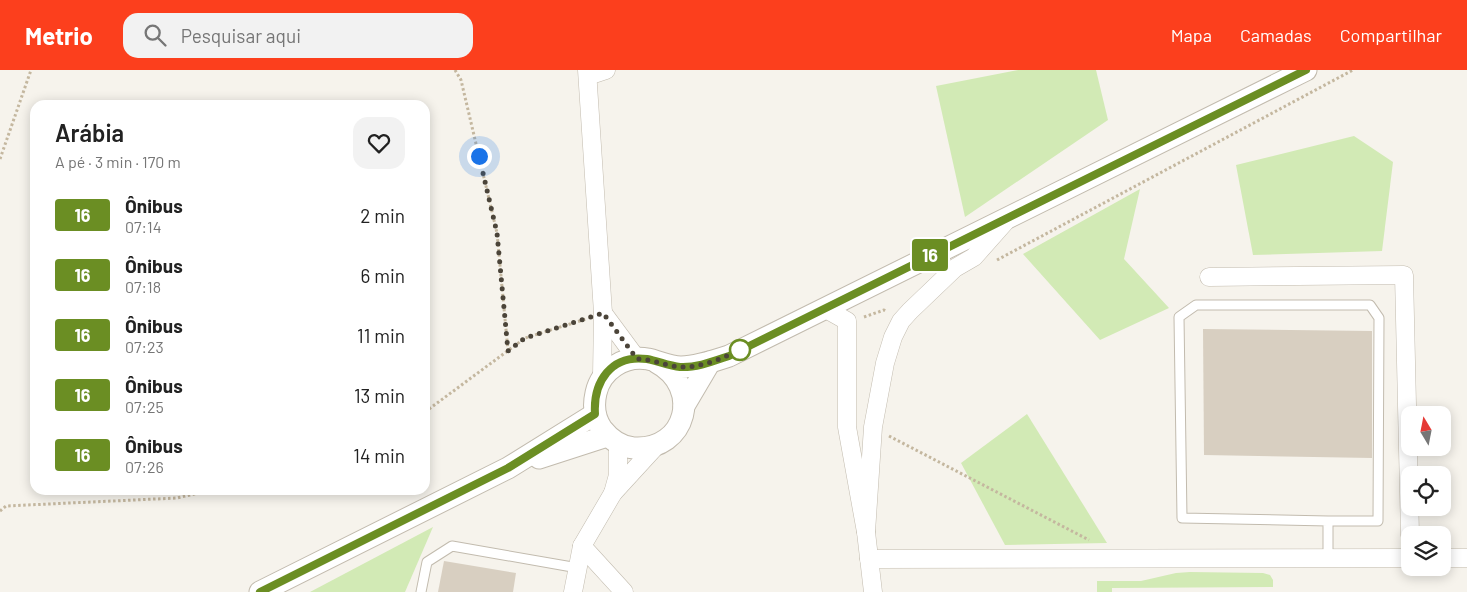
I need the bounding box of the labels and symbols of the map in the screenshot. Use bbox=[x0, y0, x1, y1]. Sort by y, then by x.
your location bbox=[467, 144, 492, 169]
line badge: 16 bbox=[908, 239, 952, 271]
unlabelled marker bbox=[729, 339, 751, 361]
north arrow bbox=[1401, 406, 1451, 456]

